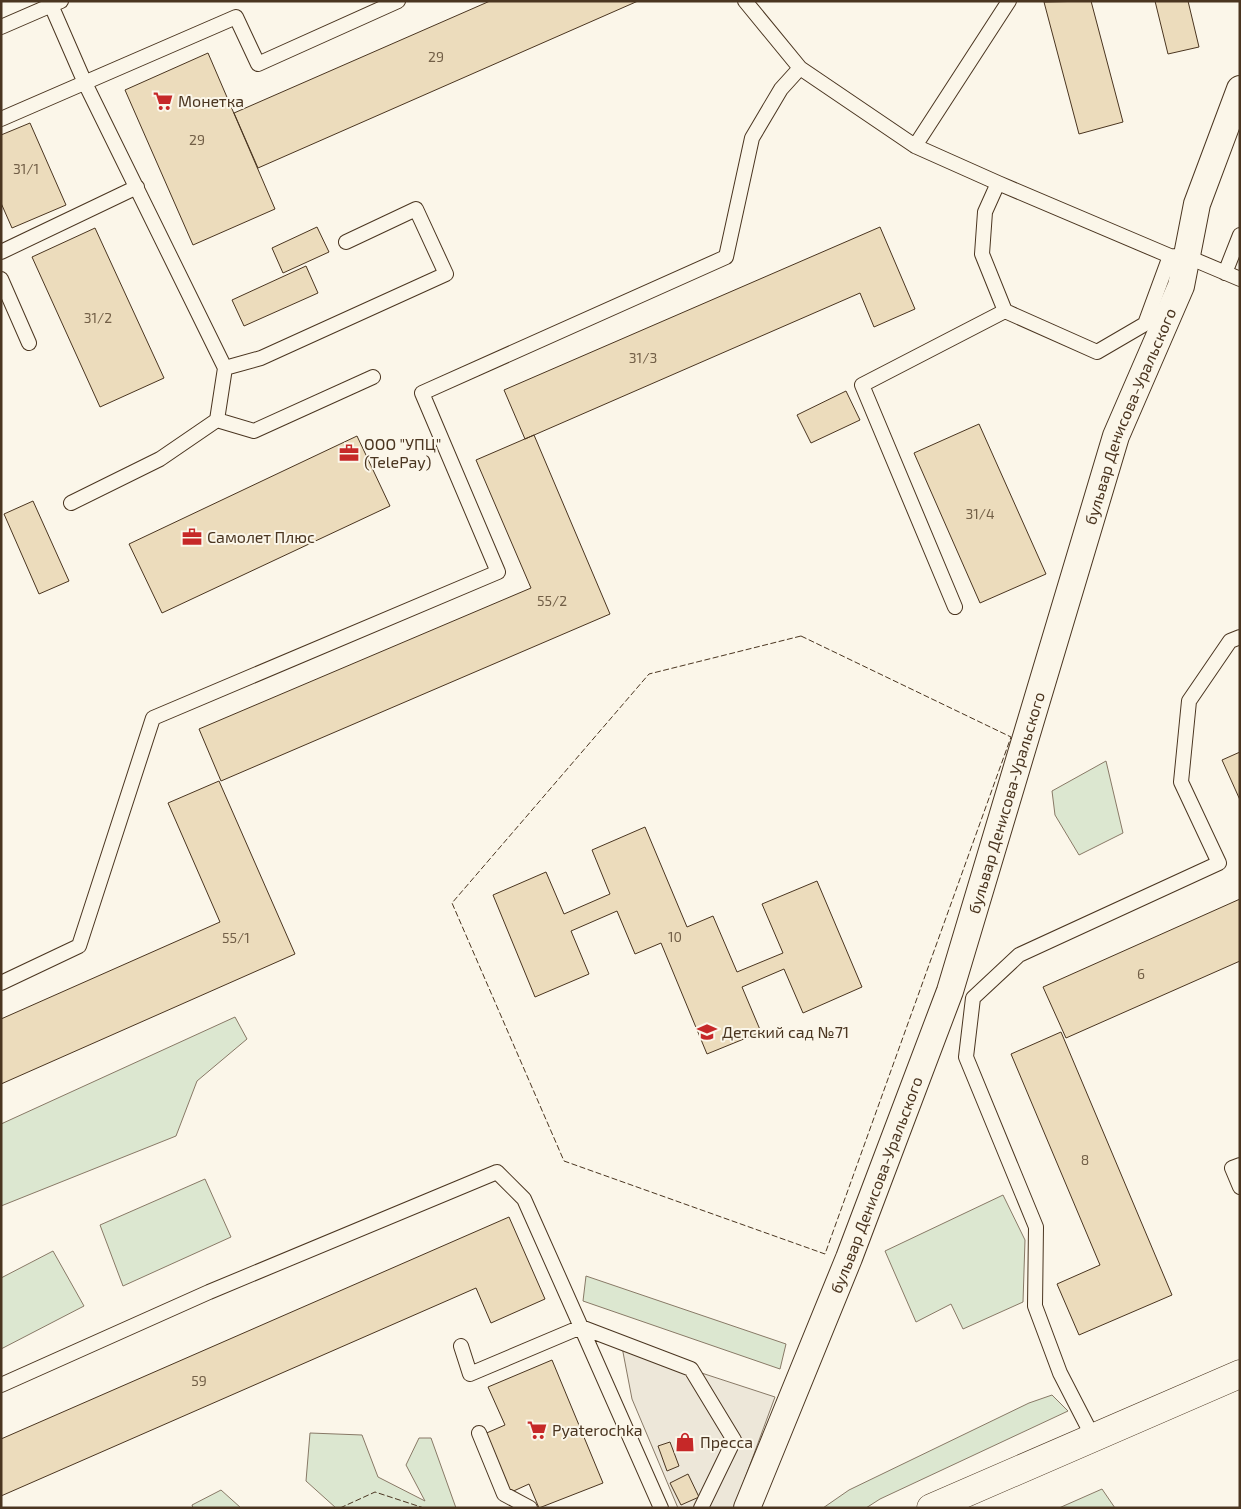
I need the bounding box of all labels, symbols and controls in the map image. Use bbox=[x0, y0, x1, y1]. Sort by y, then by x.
house number: 29 bbox=[428, 48, 444, 65]
supermarket icon: Монетка bbox=[152, 90, 174, 112]
place label: Монетка bbox=[178, 91, 244, 110]
house number: 29 bbox=[189, 131, 205, 148]
house number: 31/1 bbox=[13, 160, 39, 177]
street label: бульвар Денисова-Уральского bbox=[1080, 305, 1179, 527]
house number: 31/2 bbox=[84, 309, 112, 326]
house number: 31/3 bbox=[629, 349, 657, 366]
place label: ООО "УПЦ" (TelePay) bbox=[364, 434, 441, 471]
office icon: ООО "УПЦ" (TelePay) bbox=[338, 442, 360, 464]
house number: 31/4 bbox=[965, 505, 995, 522]
office icon: Самолет Плюс bbox=[181, 526, 203, 548]
place label: Самолет Плюс bbox=[207, 527, 315, 546]
house number: 55/2 bbox=[537, 592, 567, 609]
street label: бульвар Денисова-Уральского bbox=[964, 689, 1048, 916]
house number: 10 bbox=[668, 928, 682, 945]
house number: 55/1 bbox=[222, 929, 250, 946]
house number: 6 bbox=[1137, 965, 1145, 982]
school or university icon: Детский сад №71 bbox=[696, 1021, 718, 1043]
place label: Детский сад №71 bbox=[722, 1022, 849, 1041]
street label: бульвар Денисова-Уральского bbox=[826, 1074, 926, 1296]
house number: 8 bbox=[1081, 1151, 1089, 1168]
house number: 59 bbox=[191, 1372, 207, 1389]
supermarket icon: Pyaterochka bbox=[526, 1419, 548, 1441]
place label: Pyaterochka bbox=[552, 1420, 643, 1439]
shop icon: Пресса bbox=[674, 1431, 696, 1453]
place label: Пресса bbox=[700, 1432, 753, 1451]

